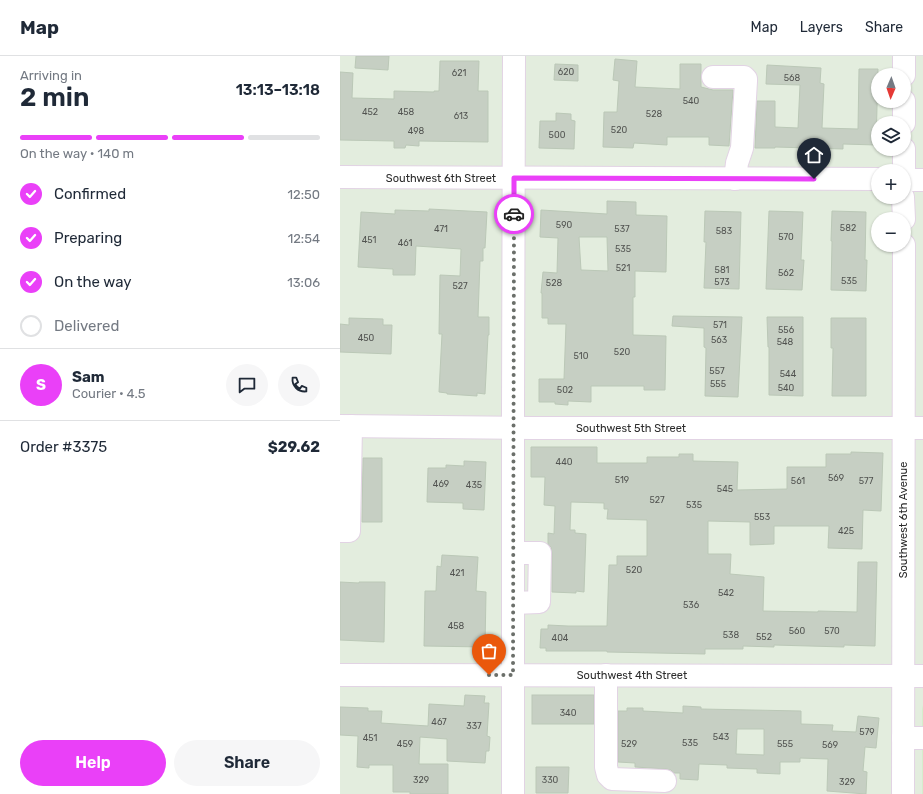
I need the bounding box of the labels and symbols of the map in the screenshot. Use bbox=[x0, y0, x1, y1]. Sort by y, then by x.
house number: 620 bbox=[558, 67, 574, 77]
house number: 621 bbox=[452, 68, 466, 78]
north arrow bbox=[871, 68, 911, 108]
house number: 568 bbox=[784, 73, 801, 83]
house number: 540 bbox=[683, 96, 700, 106]
house number: 452 bbox=[362, 107, 378, 117]
house number: 458 bbox=[398, 107, 415, 117]
house number: 528 bbox=[646, 109, 662, 119]
house number: 613 bbox=[454, 111, 468, 121]
house number: 520 bbox=[611, 125, 627, 135]
house number: 498 bbox=[408, 126, 425, 136]
house number: 500 bbox=[549, 130, 566, 140]
pin bbox=[797, 138, 831, 179]
street label: Southwest 6th Street bbox=[386, 172, 497, 185]
courier bbox=[494, 194, 534, 234]
house number: 590 bbox=[556, 220, 572, 230]
house number: 582 bbox=[840, 223, 856, 233]
house number: 471 bbox=[434, 224, 448, 234]
house number: 537 bbox=[614, 224, 630, 234]
house number: 583 bbox=[716, 226, 732, 236]
house number: 570 bbox=[778, 232, 794, 242]
house number: 451 bbox=[362, 235, 376, 245]
house number: 461 bbox=[398, 238, 412, 248]
house number: 535 bbox=[615, 244, 631, 254]
house number: 521 bbox=[616, 263, 630, 273]
house number: 581 bbox=[715, 265, 730, 275]
house number: 562 bbox=[778, 268, 794, 278]
house number: 535 bbox=[841, 276, 857, 286]
house number: 573 bbox=[714, 277, 730, 287]
house number: 528 bbox=[546, 278, 562, 288]
house number: 527 bbox=[452, 281, 468, 291]
house number: 571 bbox=[713, 320, 727, 330]
house number: 556 bbox=[778, 325, 795, 335]
house number: 450 bbox=[358, 333, 375, 343]
house number: 563 bbox=[711, 335, 727, 345]
house number: 548 bbox=[777, 337, 794, 347]
house number: 520 bbox=[614, 347, 630, 357]
house number: 510 bbox=[574, 351, 589, 361]
house number: 557 bbox=[709, 366, 725, 376]
house number: 544 bbox=[780, 369, 797, 379]
house number: 555 bbox=[710, 379, 726, 389]
house number: 540 bbox=[778, 383, 795, 393]
house number: 502 bbox=[557, 385, 573, 395]
street label: Southwest 5th Street bbox=[576, 422, 687, 435]
house number: 440 bbox=[556, 457, 573, 467]
street label: Southwest 6th Avenue bbox=[897, 462, 910, 578]
house number: 569 bbox=[828, 473, 844, 483]
house number: 519 bbox=[615, 475, 629, 485]
house number: 561 bbox=[791, 476, 805, 486]
house number: 577 bbox=[859, 476, 874, 486]
house number: 469 bbox=[433, 479, 449, 489]
house number: 435 bbox=[466, 480, 482, 490]
house number: 545 bbox=[717, 484, 733, 494]
house number: 527 bbox=[649, 495, 665, 505]
house number: 535 bbox=[686, 500, 702, 510]
house number: 553 bbox=[754, 512, 770, 522]
house number: 425 bbox=[838, 526, 854, 536]
house number: 520 bbox=[626, 565, 642, 575]
house number: 421 bbox=[450, 568, 465, 578]
house number: 542 bbox=[718, 588, 734, 598]
house number: 536 bbox=[683, 600, 700, 610]
house number: 458 bbox=[448, 621, 465, 631]
house number: 560 bbox=[789, 626, 806, 636]
house number: 570 bbox=[824, 626, 840, 636]
house number: 538 bbox=[723, 630, 740, 640]
house number: 552 bbox=[756, 632, 772, 642]
house number: 404 bbox=[552, 633, 569, 643]
pin bbox=[472, 634, 506, 675]
street label: Southwest 4th Street bbox=[577, 669, 688, 682]
house number: 340 bbox=[560, 708, 577, 718]
house number: 467 bbox=[431, 717, 447, 727]
house number: 337 bbox=[466, 721, 482, 731]
house number: 579 bbox=[859, 727, 875, 737]
house number: 543 bbox=[713, 732, 729, 742]
house number: 451 bbox=[363, 733, 377, 743]
house number: 535 bbox=[682, 738, 698, 748]
house number: 459 bbox=[397, 739, 413, 749]
house number: 529 bbox=[621, 739, 637, 749]
house number: 555 bbox=[777, 739, 793, 749]
house number: 569 bbox=[822, 740, 838, 750]
house number: 329 bbox=[413, 775, 429, 785]
house number: 330 bbox=[542, 775, 559, 785]
house number: 329 bbox=[839, 777, 855, 787]

